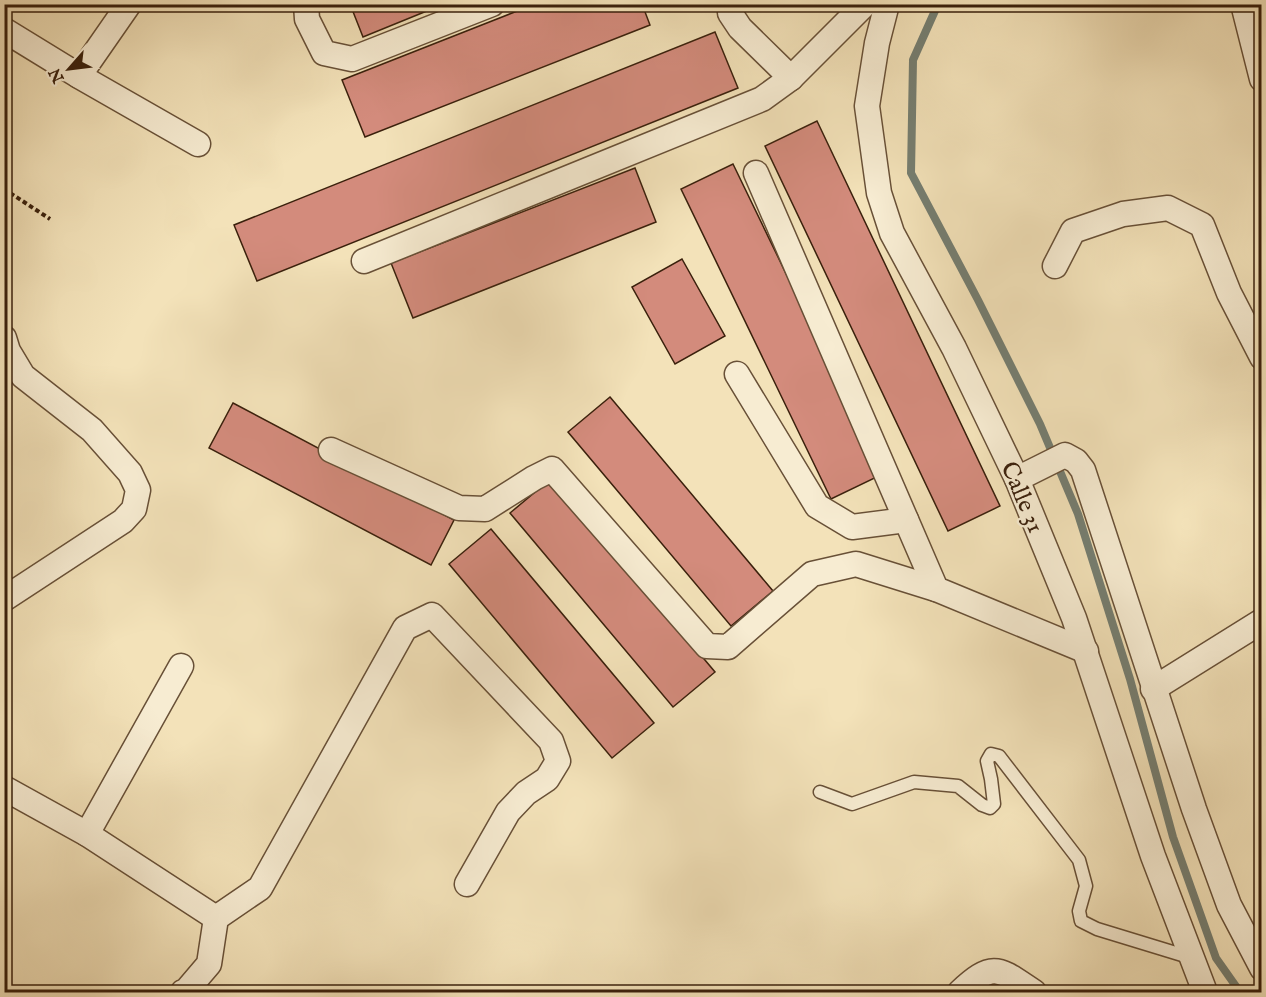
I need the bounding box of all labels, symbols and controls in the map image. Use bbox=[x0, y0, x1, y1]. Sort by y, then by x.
north arrow bbox=[39, 39, 99, 99]
text: N bbox=[45, 64, 70, 87]
street label: Calle 31 bbox=[993, 457, 1050, 538]

